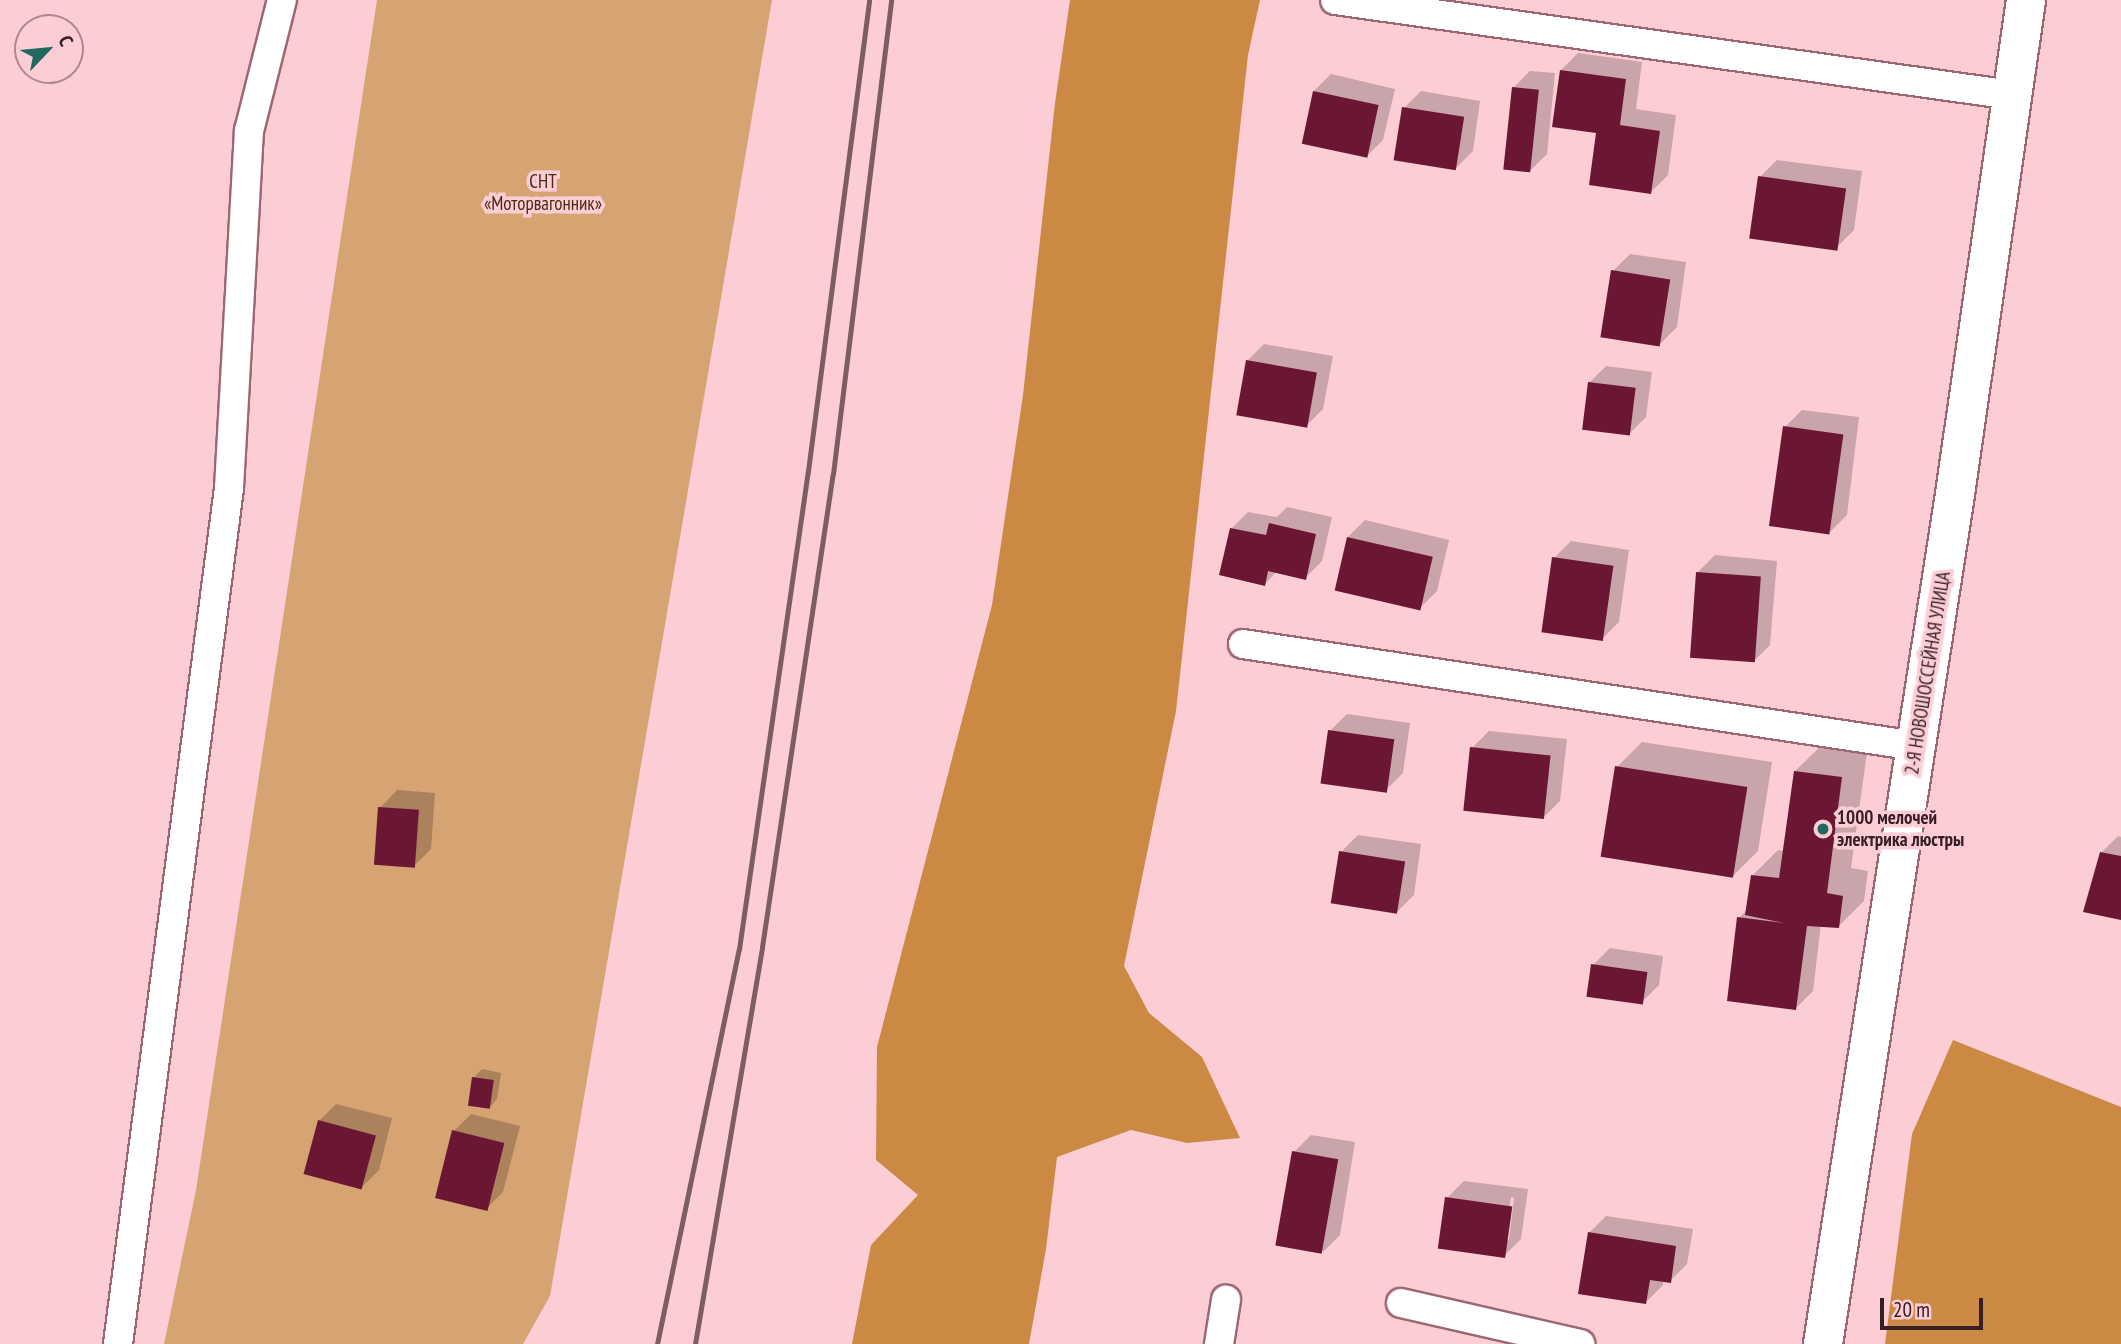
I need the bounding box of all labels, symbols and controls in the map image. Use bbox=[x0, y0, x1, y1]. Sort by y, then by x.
north arrow bbox=[14, 14, 84, 84]
text: С bbox=[53, 32, 79, 50]
park label: СНТ «Моторвагонник» bbox=[484, 171, 602, 215]
street label: 2-Я НОВОШОССЕЙНАЯ УЛИЦА bbox=[1901, 570, 1955, 776]
place label: 1000 мелочей электрика люстры bbox=[1837, 807, 1964, 851]
marker: 1000 мелочей электрика люстры bbox=[1815, 821, 1831, 837]
scale bar bbox=[1883, 1284, 1986, 1328]
text: 20 m bbox=[1893, 1296, 1930, 1323]

